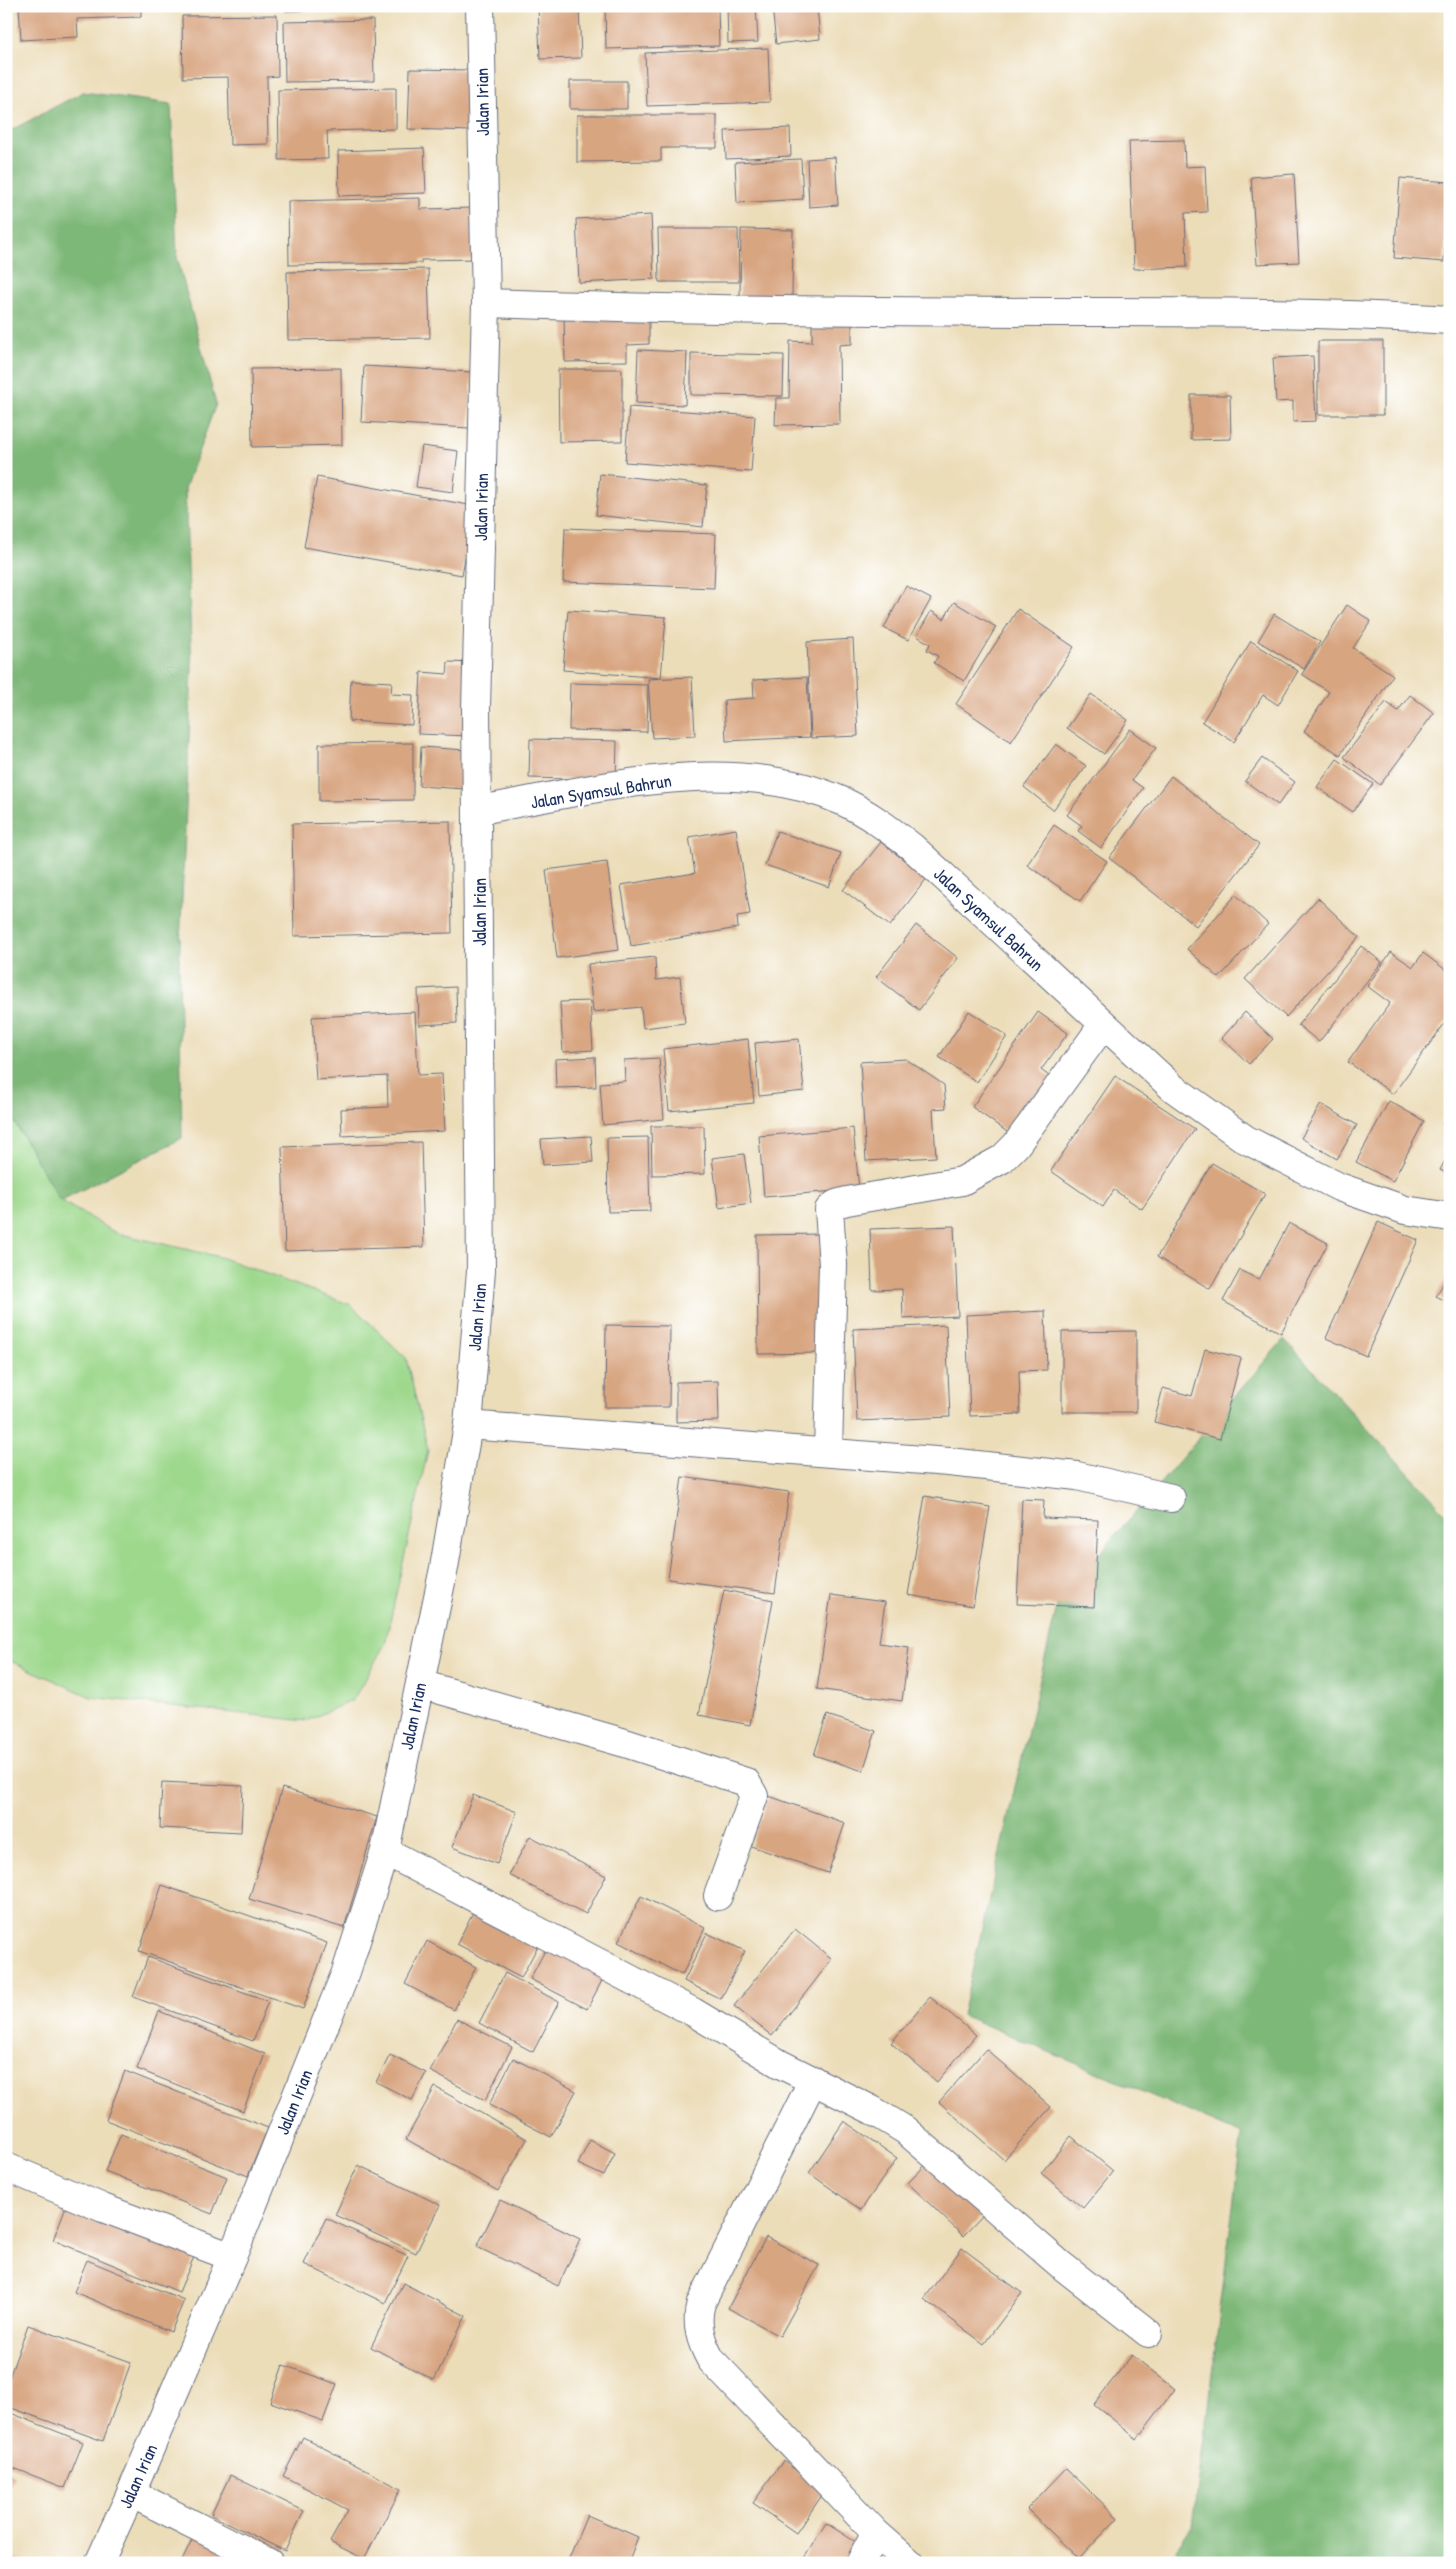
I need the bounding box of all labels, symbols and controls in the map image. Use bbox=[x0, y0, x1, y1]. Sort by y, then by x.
street label: Jalan Irian bbox=[469, 68, 495, 136]
street label: Jalan Irian bbox=[468, 473, 494, 541]
street label: Jalan Syamsul Bahrun bbox=[529, 768, 673, 814]
street label: Jalan Syamsul Bahrun bbox=[929, 861, 1049, 977]
street label: Jalan Irian bbox=[467, 878, 492, 946]
street label: Jalan Irian bbox=[462, 1282, 492, 1352]
street label: Jalan Irian bbox=[394, 1680, 432, 1752]
street label: Jalan Irian bbox=[270, 2066, 318, 2138]
street label: Jalan Irian bbox=[113, 2440, 163, 2512]

